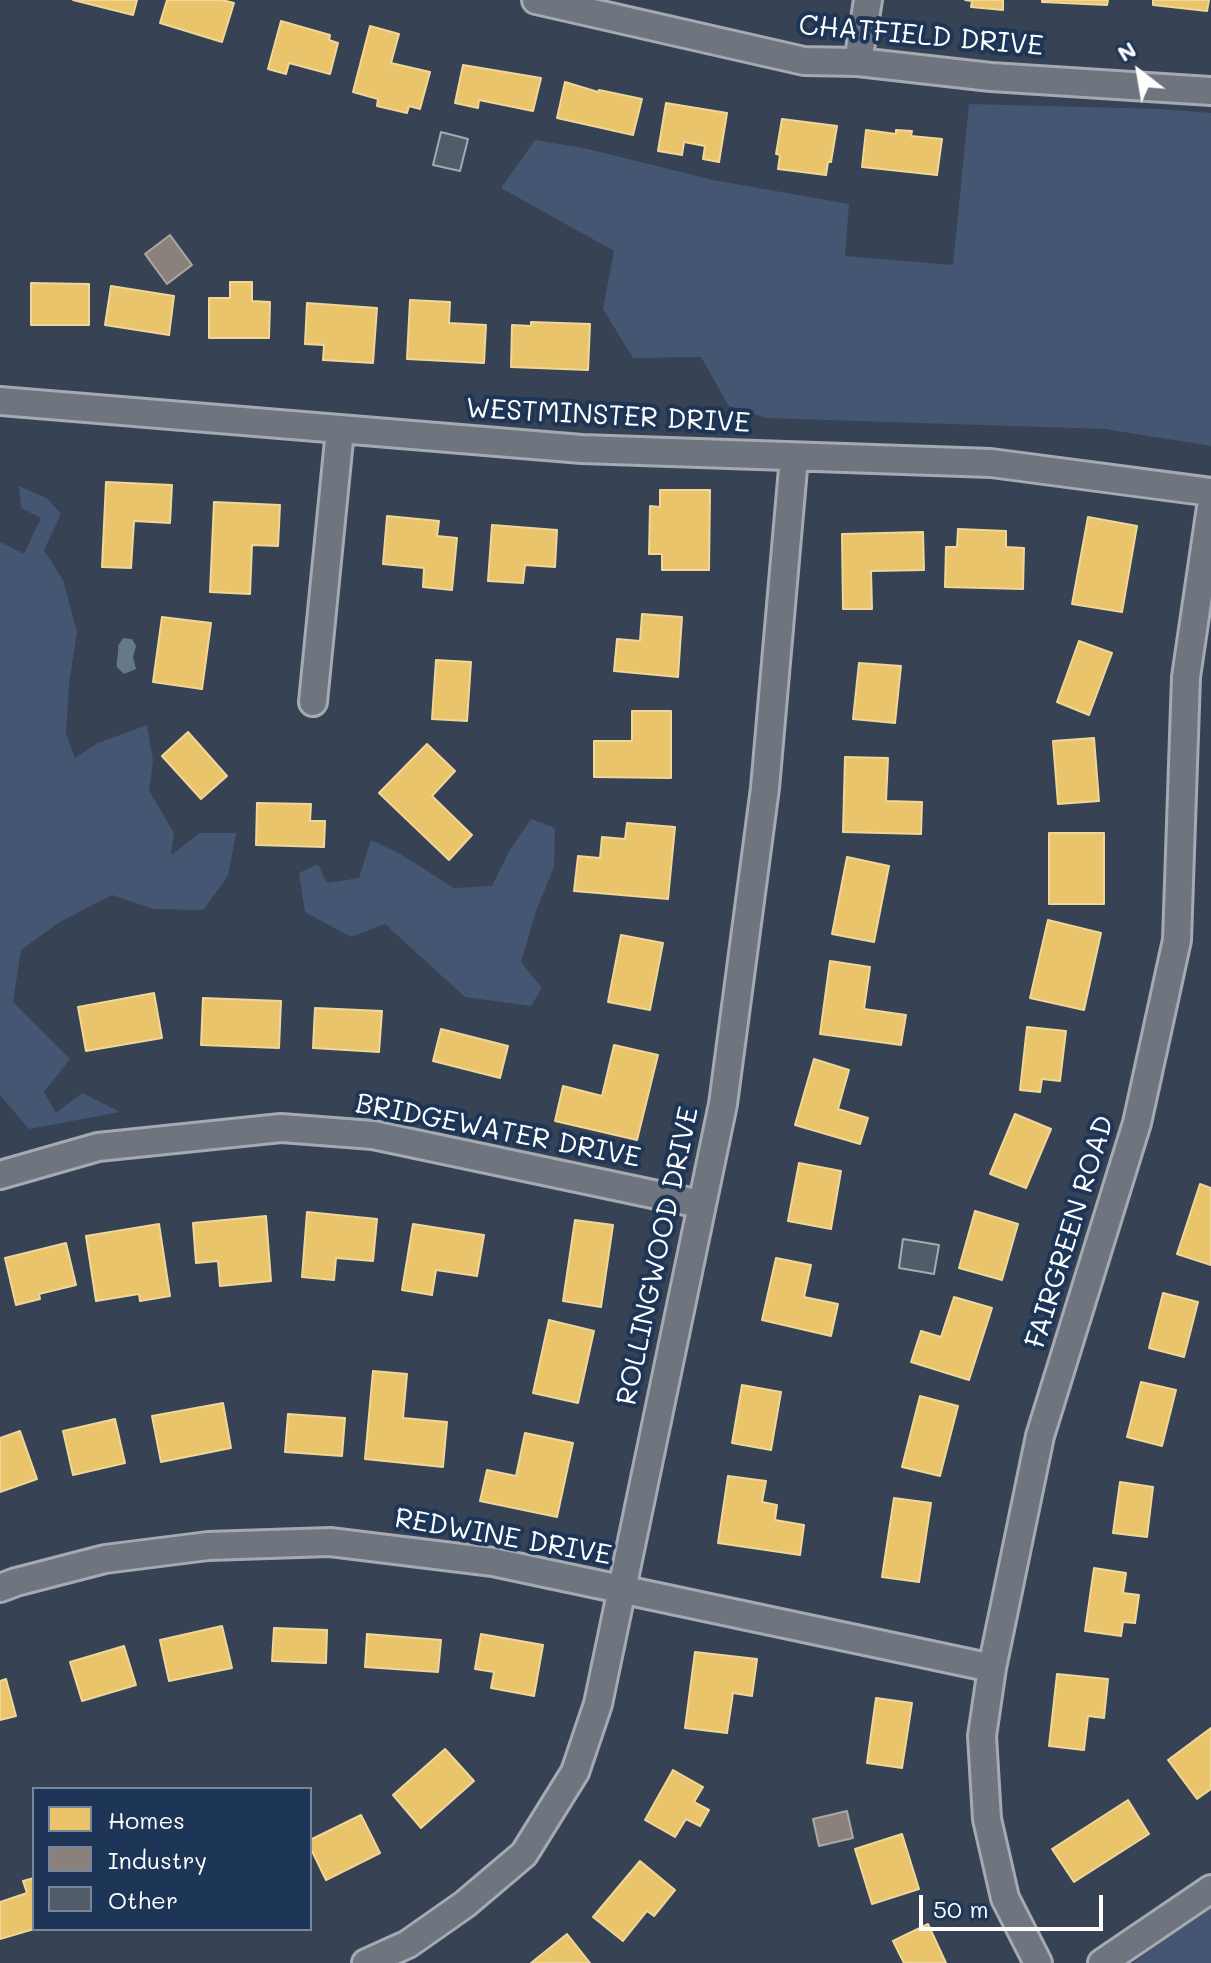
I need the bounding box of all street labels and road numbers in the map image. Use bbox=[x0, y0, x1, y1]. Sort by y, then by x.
street label: CHATFIELD DRIVE bbox=[797, 9, 1045, 63]
street label: WESTMINSTER DRIVE bbox=[465, 392, 751, 440]
street label: BRIDGEWATER DRIVE bbox=[353, 1087, 643, 1175]
street label: ROLLINGWOOD DRIVE bbox=[610, 1104, 706, 1408]
street label: FAIRGREEN ROAD bbox=[1019, 1112, 1121, 1352]
street label: REDWINE DRIVE bbox=[392, 1501, 614, 1573]

